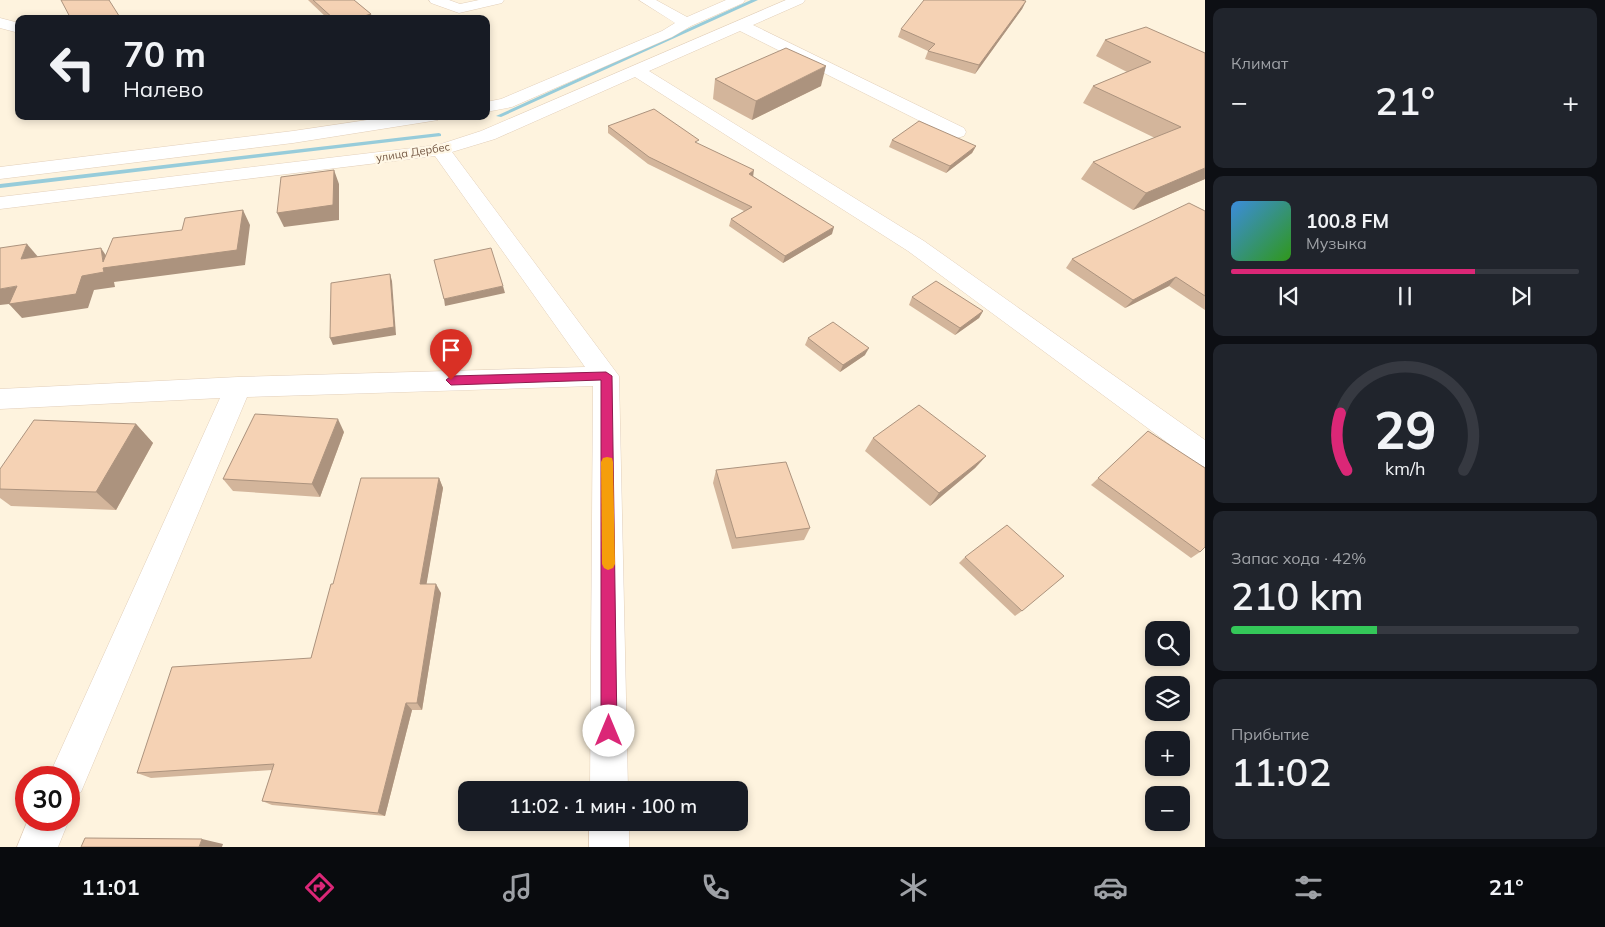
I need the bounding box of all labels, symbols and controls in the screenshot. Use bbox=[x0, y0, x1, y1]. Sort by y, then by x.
text: 70 m bbox=[123, 32, 206, 76]
icon: left bbox=[40, 35, 105, 100]
text: Климат bbox=[1231, 53, 1288, 73]
text: Налево bbox=[123, 75, 203, 103]
text: 21° bbox=[1375, 77, 1435, 125]
text: − bbox=[1231, 84, 1248, 119]
text: + bbox=[1562, 84, 1579, 119]
street label: улица Дербес bbox=[375, 139, 451, 165]
text: 100.8 FM bbox=[1306, 209, 1389, 233]
text: Музыка bbox=[1306, 233, 1367, 253]
icon: previous bbox=[1275, 282, 1303, 310]
icon: pause bbox=[1391, 282, 1419, 310]
icon: next bbox=[1507, 282, 1535, 310]
pin bbox=[430, 329, 472, 380]
icon: arrive bbox=[437, 336, 465, 364]
text: 29 bbox=[1374, 397, 1436, 462]
text: km/h bbox=[1385, 457, 1425, 479]
text: Запас хода · 42% bbox=[1231, 548, 1366, 568]
text: 210 km bbox=[1231, 572, 1364, 620]
map controls bbox=[1145, 621, 1190, 831]
button: search bbox=[1145, 621, 1190, 666]
button: layers bbox=[1145, 676, 1190, 721]
position arrow bbox=[582, 704, 634, 756]
text: Прибытие bbox=[1231, 724, 1309, 744]
button: + bbox=[1145, 731, 1190, 776]
text: 11:02 bbox=[1231, 748, 1331, 796]
speed limit sign: 30 bbox=[15, 766, 80, 831]
button: − bbox=[1145, 786, 1190, 831]
text: 11:02 · 1 мин · 100 m bbox=[509, 794, 697, 818]
icon: directions bbox=[302, 870, 337, 905]
icon: music bbox=[500, 870, 535, 905]
icon: phone bbox=[698, 870, 733, 905]
icon: climate bbox=[896, 870, 931, 905]
icon: car bbox=[1093, 870, 1128, 905]
icon: filters bbox=[1291, 870, 1326, 905]
text: 11:01 bbox=[81, 873, 140, 901]
text: 21° bbox=[1489, 873, 1524, 901]

